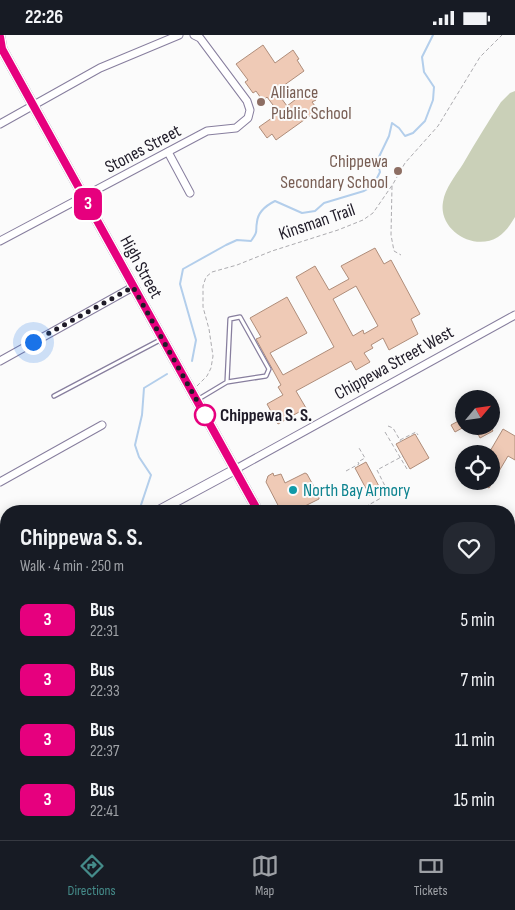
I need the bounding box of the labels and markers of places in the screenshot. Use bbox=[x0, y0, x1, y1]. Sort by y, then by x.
place label: Alliance Public School bbox=[270, 82, 352, 124]
marker: Alliance Public School bbox=[255, 96, 267, 108]
place label: Chippewa Secondary School bbox=[280, 151, 388, 193]
marker: Chippewa Secondary School bbox=[392, 165, 404, 177]
marker: Chippewa S. S. bbox=[194, 404, 216, 426]
place label: Chippewa S. S. bbox=[220, 405, 312, 426]
place label: North Bay Armory bbox=[303, 480, 410, 501]
marker: North Bay Armory bbox=[287, 484, 299, 496]

